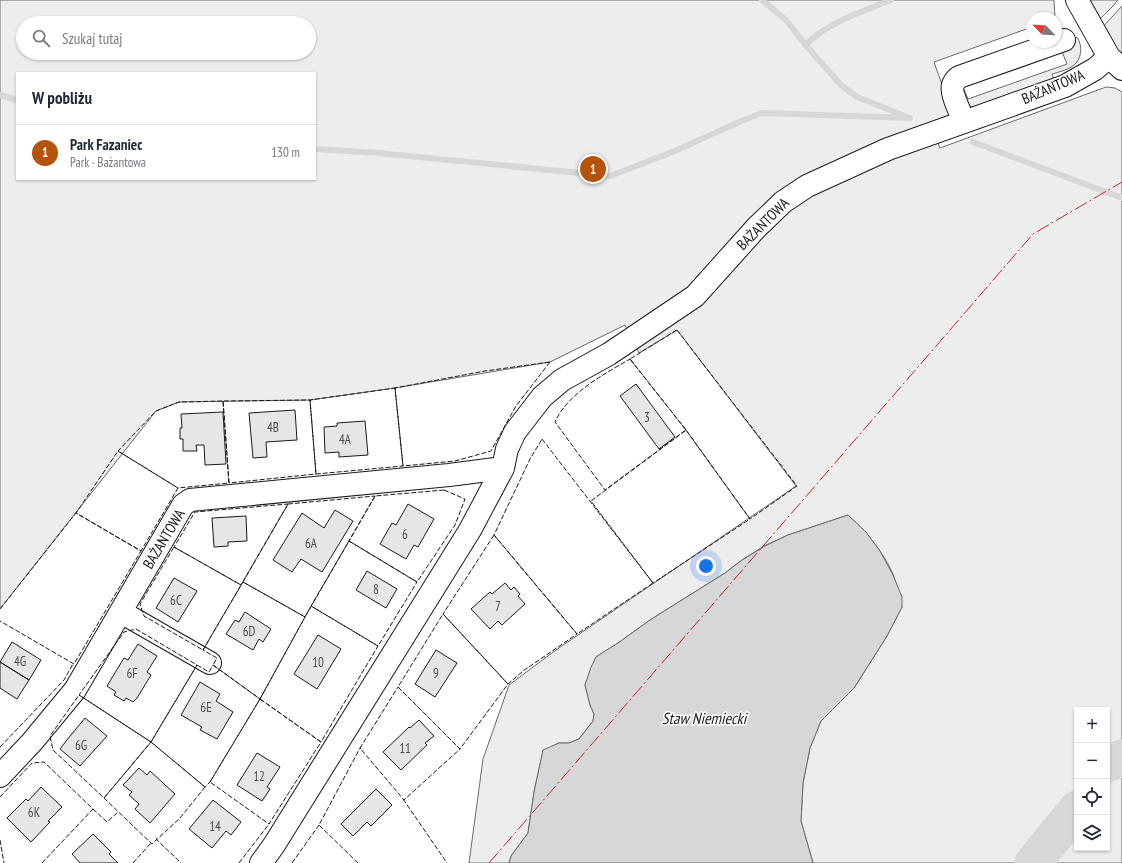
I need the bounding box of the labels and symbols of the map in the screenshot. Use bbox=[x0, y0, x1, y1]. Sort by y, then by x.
north arrow bbox=[1026, 12, 1062, 48]
street label: BAŻANTOWA bbox=[1019, 64, 1088, 108]
pin: 1 bbox=[580, 154, 606, 184]
street label: BAŻANTOWA bbox=[732, 193, 793, 254]
house number: 3 bbox=[644, 409, 650, 426]
house number: 4B bbox=[267, 419, 279, 436]
house number: 4A bbox=[339, 431, 352, 448]
street label: BAŻANTOWA bbox=[138, 505, 189, 572]
house number: 6 bbox=[402, 526, 408, 543]
house number: 6A bbox=[305, 535, 318, 552]
your location bbox=[696, 556, 716, 576]
house number: 8 bbox=[373, 581, 379, 598]
house number: 6C bbox=[170, 592, 182, 609]
house number: 7 bbox=[495, 598, 501, 615]
house number: 6D bbox=[243, 623, 256, 640]
house number: 4G bbox=[14, 653, 26, 670]
house number: 10 bbox=[312, 654, 324, 671]
house number: 6F bbox=[126, 665, 138, 682]
house number: 9 bbox=[433, 665, 439, 682]
house number: 6E bbox=[200, 699, 212, 716]
water label: Staw Niemiecki bbox=[662, 708, 749, 728]
house number: 6G bbox=[75, 737, 87, 754]
house number: 11 bbox=[399, 740, 411, 757]
house number: 12 bbox=[253, 768, 265, 785]
house number: 6K bbox=[28, 804, 41, 821]
house number: 14 bbox=[209, 818, 221, 835]

